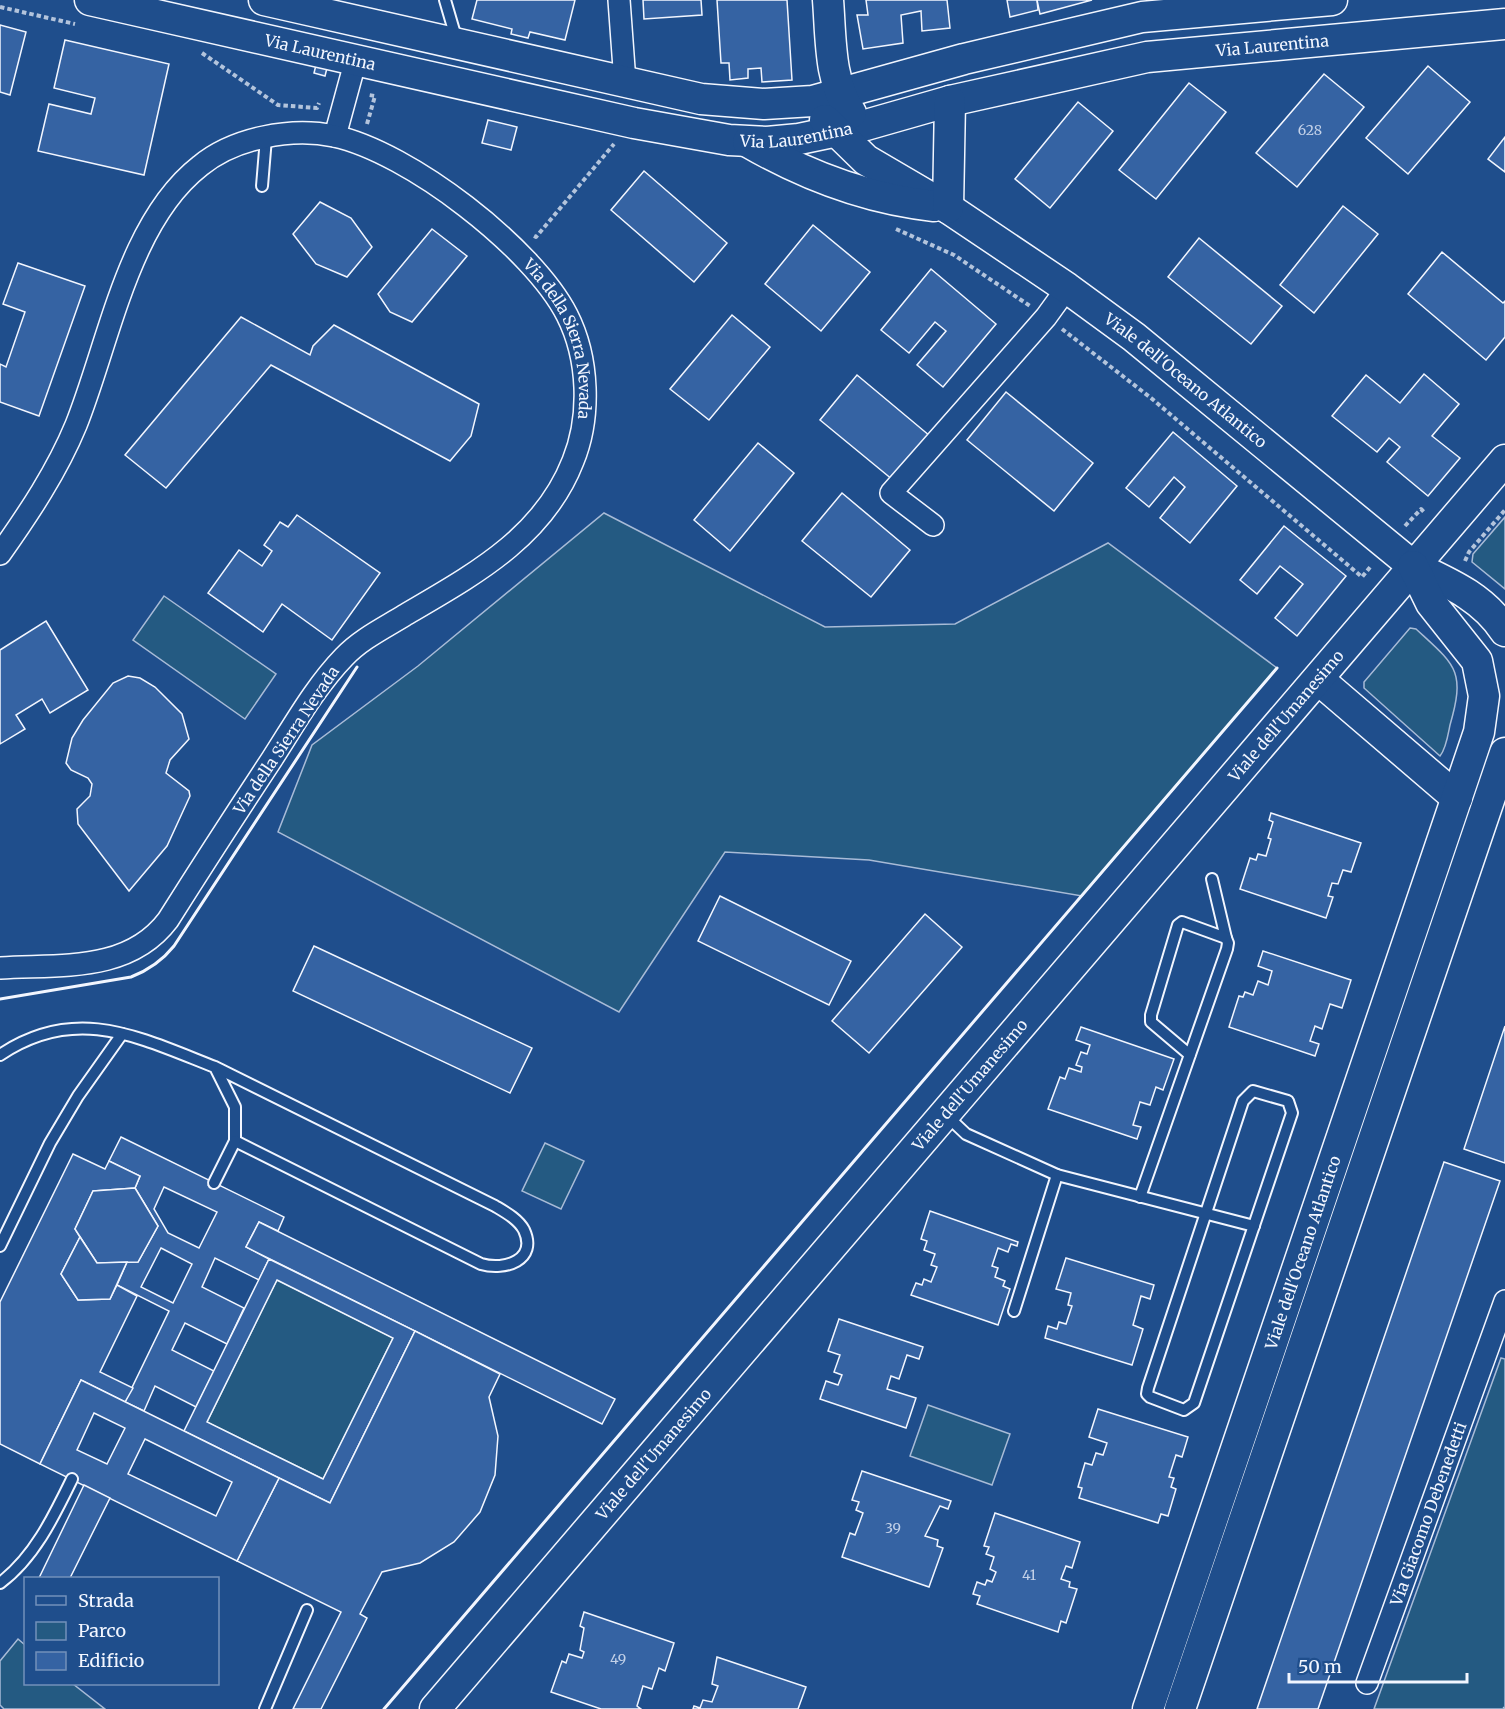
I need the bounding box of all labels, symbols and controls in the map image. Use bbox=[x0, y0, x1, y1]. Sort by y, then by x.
street label: Via Laurentina bbox=[262, 30, 378, 74]
street label: Via Laurentina bbox=[1214, 30, 1330, 61]
street label: Via Laurentina bbox=[739, 118, 854, 152]
house number: 628 bbox=[1298, 121, 1322, 139]
street label: Via della Sierra Nevada bbox=[519, 253, 595, 421]
street label: Viale dell'Oceano Atlantico bbox=[1099, 308, 1271, 452]
street label: Viale dell'Umanesimo bbox=[1223, 646, 1348, 786]
street label: Via della Sierra Nevada bbox=[228, 662, 343, 819]
street label: Viale dell'Umanesimo bbox=[907, 1015, 1032, 1155]
street label: Viale dell'Oceano Atlantico bbox=[1260, 1153, 1345, 1353]
street label: Viale dell'Umanesimo bbox=[591, 1384, 715, 1524]
street label: Via Giacomo Debenedetti bbox=[1385, 1419, 1471, 1609]
house number: 39 bbox=[885, 1519, 901, 1537]
house number: 41 bbox=[1022, 1566, 1036, 1584]
legend bbox=[24, 1577, 219, 1685]
text: Strada bbox=[78, 1589, 134, 1612]
text: Parco bbox=[78, 1619, 126, 1642]
scale bar bbox=[1289, 1646, 1468, 1684]
text: Edificio bbox=[78, 1649, 144, 1672]
house number: 49 bbox=[610, 1650, 626, 1668]
text: 50 m bbox=[1298, 1655, 1342, 1678]

